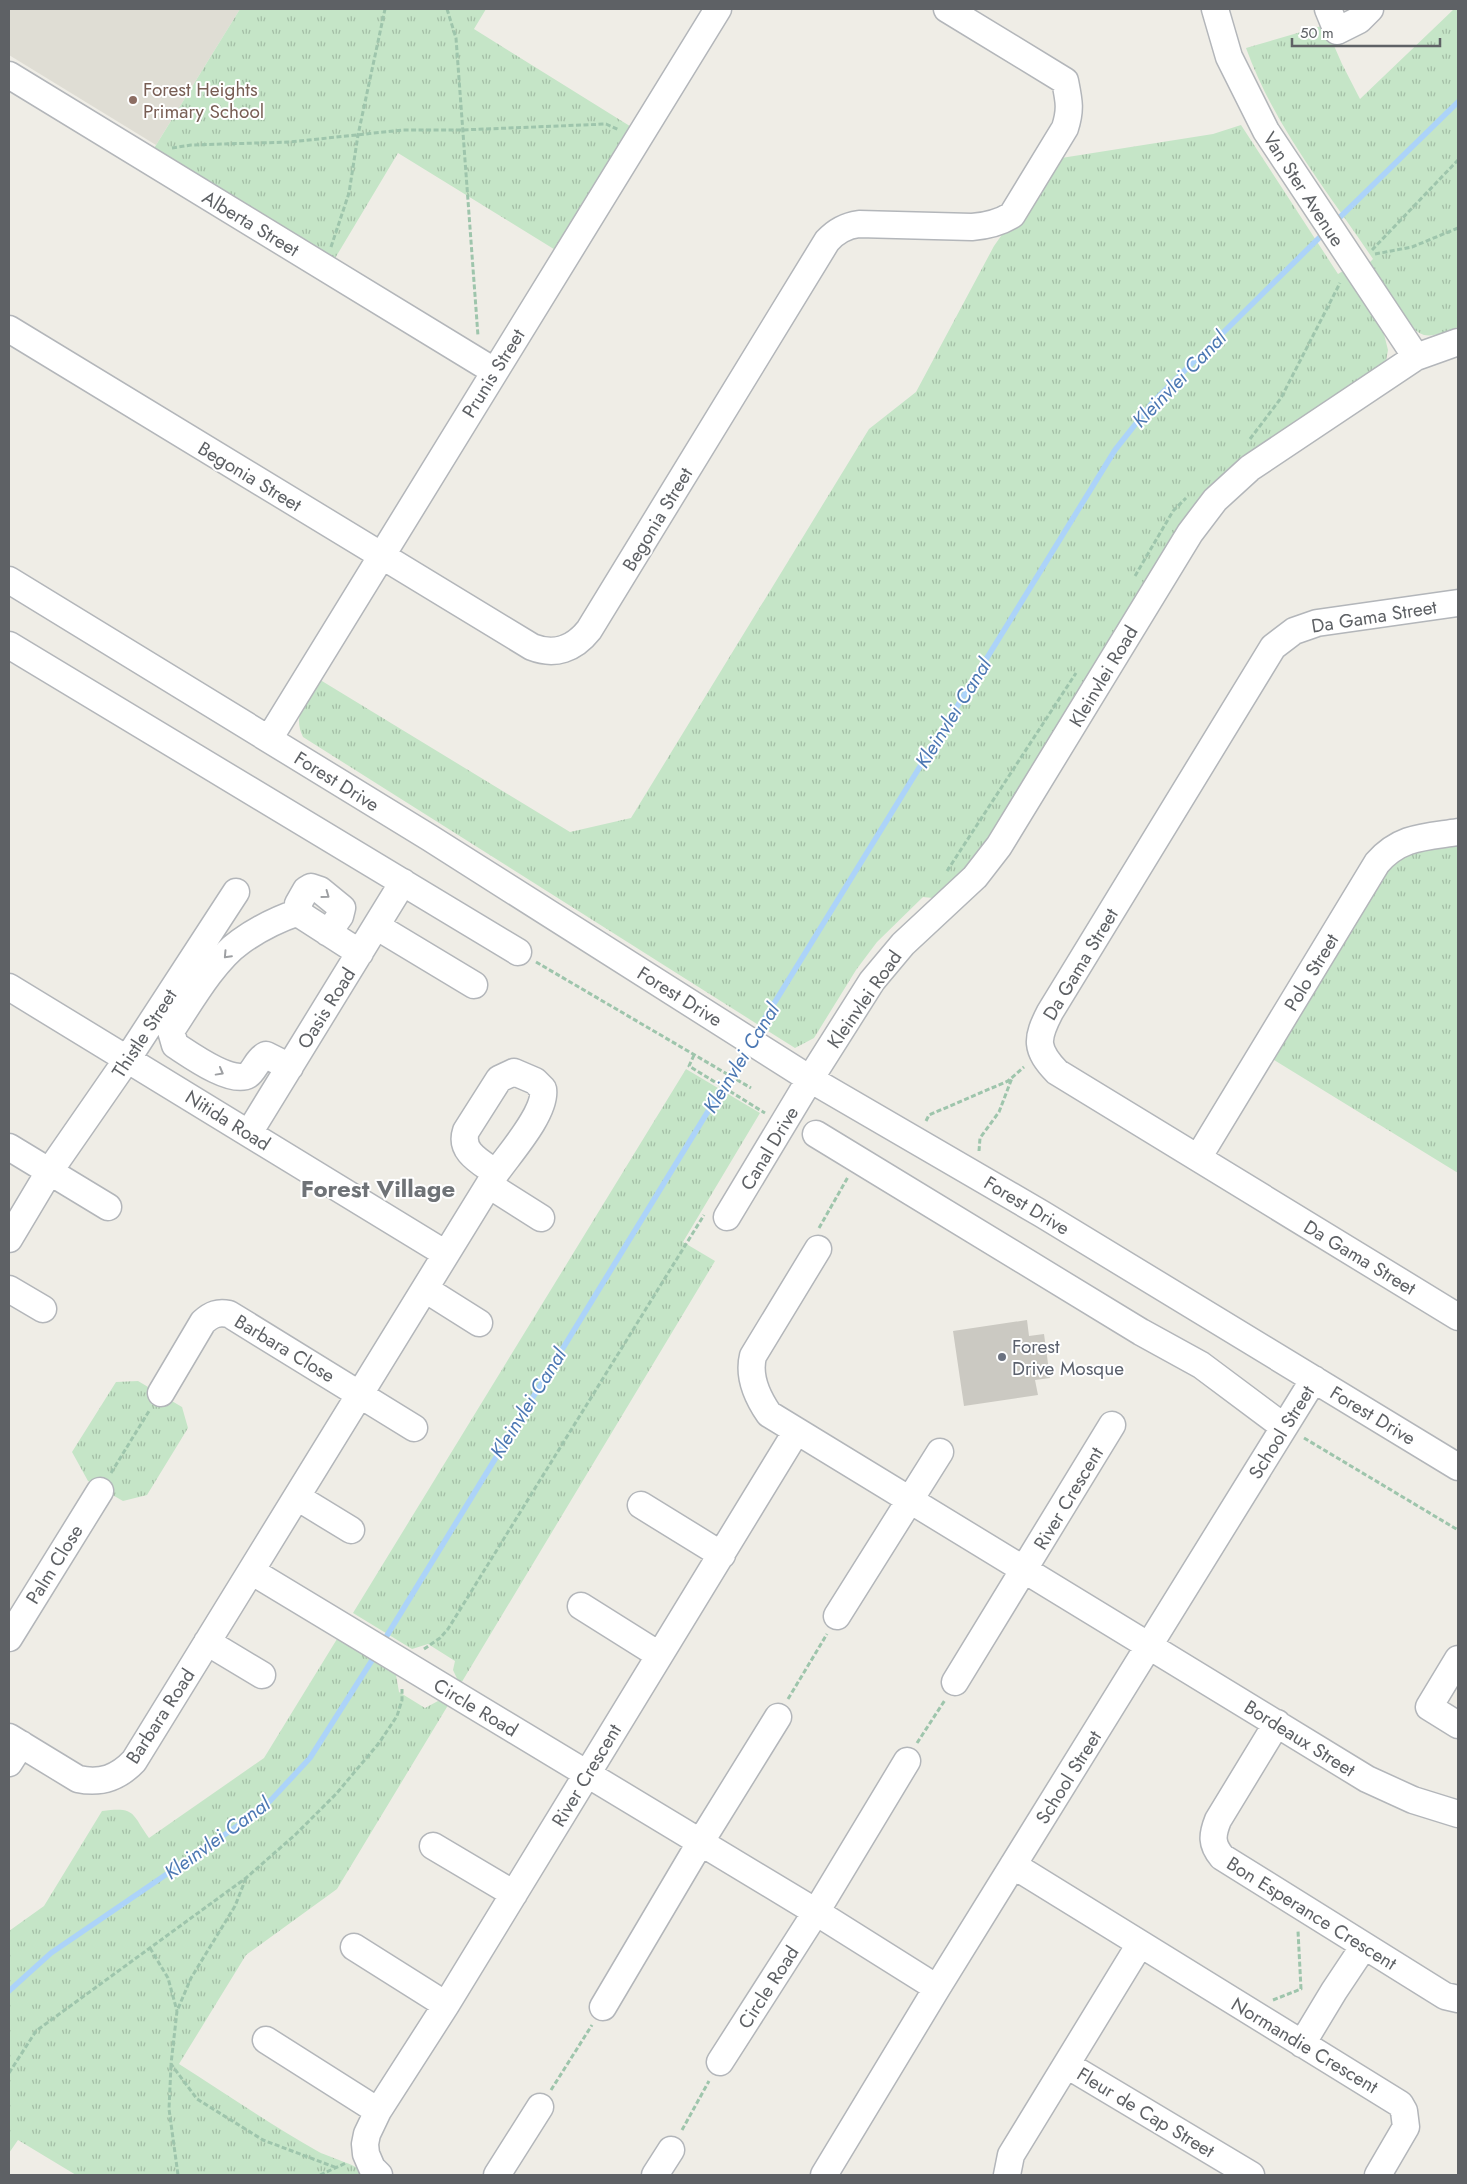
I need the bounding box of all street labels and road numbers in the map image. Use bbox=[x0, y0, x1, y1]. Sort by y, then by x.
street label: Van Ster Avenue bbox=[1256, 127, 1351, 252]
street label: Alberta Street bbox=[197, 184, 305, 263]
street label: Prunis Street bbox=[455, 323, 532, 423]
street label: Begonia Street bbox=[193, 435, 307, 518]
street label: Begonia Street bbox=[616, 462, 699, 576]
street label: Da Gama Street bbox=[1309, 593, 1439, 640]
street label: Kleinvlei Road bbox=[1063, 621, 1144, 732]
street label: Forest Drive bbox=[289, 745, 385, 818]
street label: Da Gama Street bbox=[1036, 903, 1125, 1025]
street label: Polo Street bbox=[1278, 928, 1345, 1016]
street label: Kleinvlei Road bbox=[821, 945, 908, 1054]
street label: Forest Drive bbox=[632, 960, 728, 1033]
street label: Oasis Road bbox=[291, 962, 362, 1054]
street label: Thistle Street bbox=[106, 983, 184, 1083]
street label: Nitida Road bbox=[180, 1084, 276, 1157]
street label: Canal Drive bbox=[734, 1101, 805, 1195]
street label: Forest Drive bbox=[979, 1169, 1075, 1242]
street label: Da Gama Street bbox=[1299, 1213, 1421, 1302]
street label: Barbara Close bbox=[229, 1308, 340, 1389]
street label: Forest Drive bbox=[1325, 1379, 1421, 1452]
street label: School Street bbox=[1242, 1380, 1321, 1484]
street label: River Crescent bbox=[1027, 1441, 1110, 1555]
street label: Palm Close bbox=[19, 1519, 90, 1609]
street label: Barbara Road bbox=[120, 1663, 201, 1769]
street label: Circle Road bbox=[428, 1672, 523, 1743]
street label: Bordeaux Street bbox=[1239, 1694, 1361, 1784]
street label: River Crescent bbox=[545, 1718, 628, 1832]
street label: School Street bbox=[1029, 1725, 1108, 1829]
street label: Bon Esperance Crescent bbox=[1222, 1850, 1402, 1977]
street label: Circle Road bbox=[731, 1940, 805, 2034]
street label: Normandie Crescent bbox=[1226, 1991, 1384, 2100]
street label: Fleur de Cap Street bbox=[1072, 2061, 1220, 2164]

